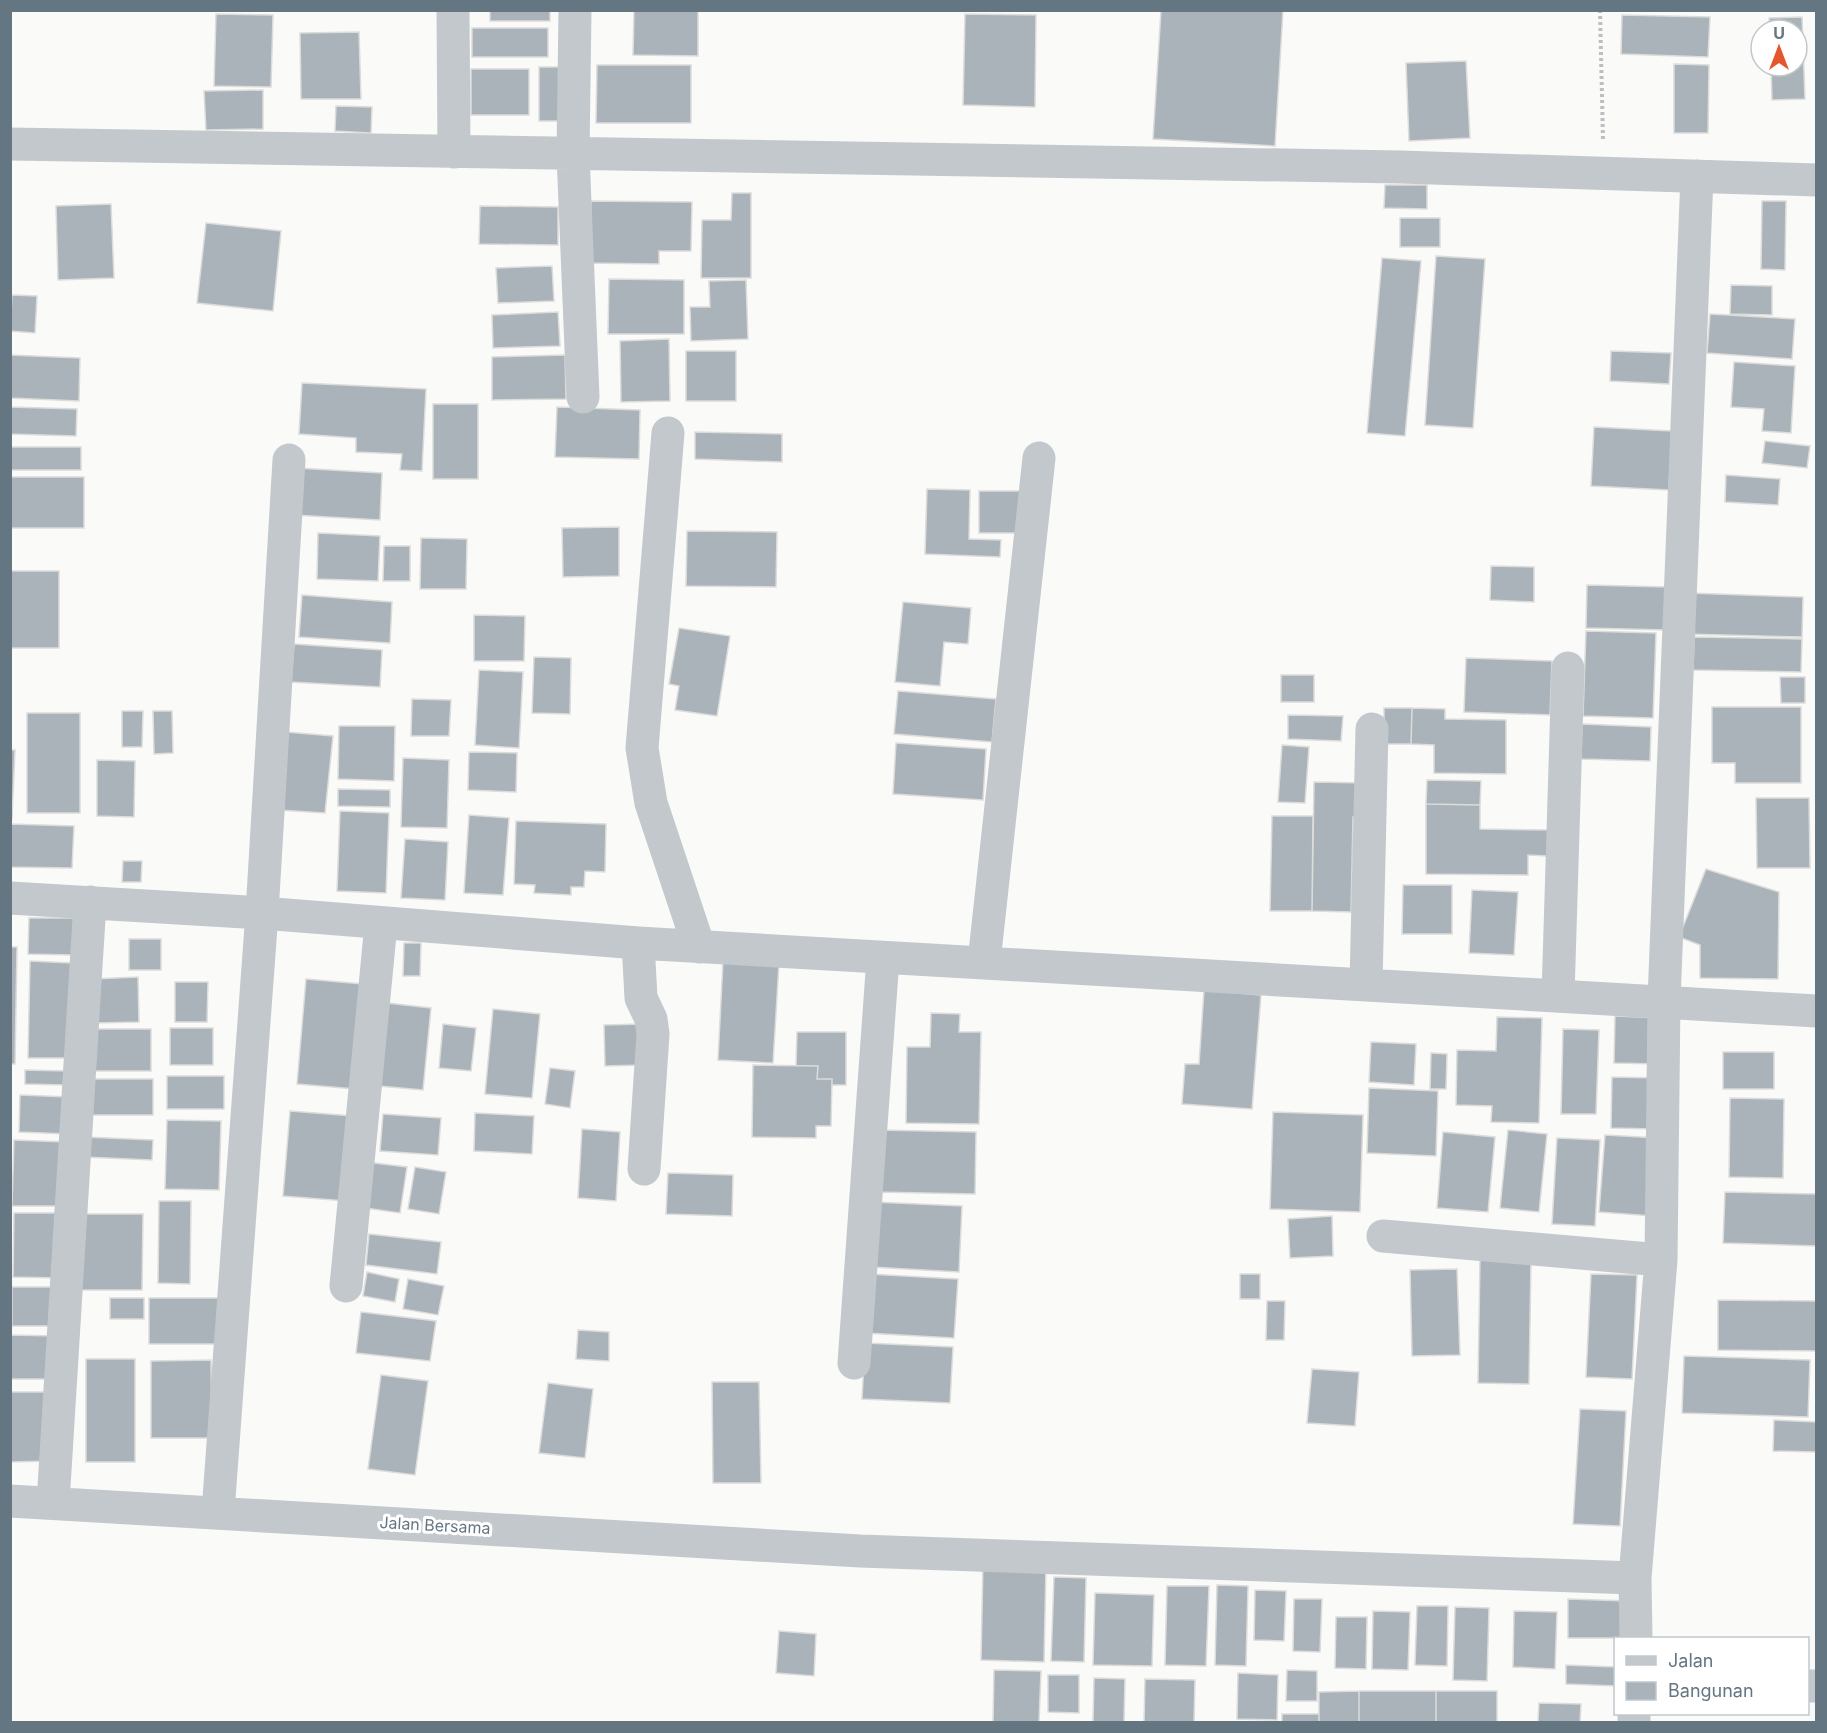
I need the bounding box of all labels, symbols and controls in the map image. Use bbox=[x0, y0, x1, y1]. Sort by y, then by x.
north arrow bbox=[1749, 18, 1809, 78]
text: U bbox=[1773, 23, 1785, 43]
street label: Jalan Bersama bbox=[379, 1512, 491, 1538]
legend bbox=[1614, 1637, 1809, 1715]
text: Jalan bbox=[1668, 1650, 1713, 1671]
text: Bangunan bbox=[1668, 1680, 1754, 1701]

